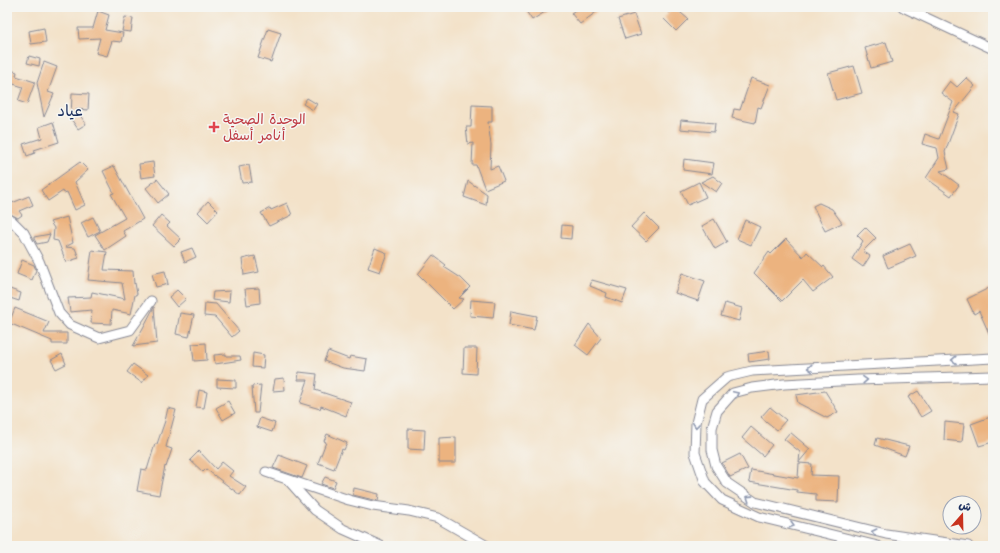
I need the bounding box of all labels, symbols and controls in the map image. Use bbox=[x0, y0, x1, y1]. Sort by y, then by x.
district label: عياد bbox=[57, 100, 83, 122]
place label: الوحدة الصحية أنامر أسفل bbox=[223, 110, 306, 146]
marker: الوحدة الصحية أنامر أسفل bbox=[208, 121, 220, 133]
one-way arrow bbox=[951, 355, 957, 364]
one-way arrow bbox=[807, 363, 813, 372]
one-way arrow bbox=[862, 376, 868, 384]
one-way arrow bbox=[732, 390, 739, 398]
one-way arrow bbox=[692, 422, 701, 428]
one-way arrow bbox=[746, 495, 753, 503]
north arrow bbox=[942, 495, 982, 535]
text: ش bbox=[957, 497, 974, 515]
one-way arrow bbox=[789, 521, 795, 529]
one-way arrow bbox=[871, 528, 877, 536]

